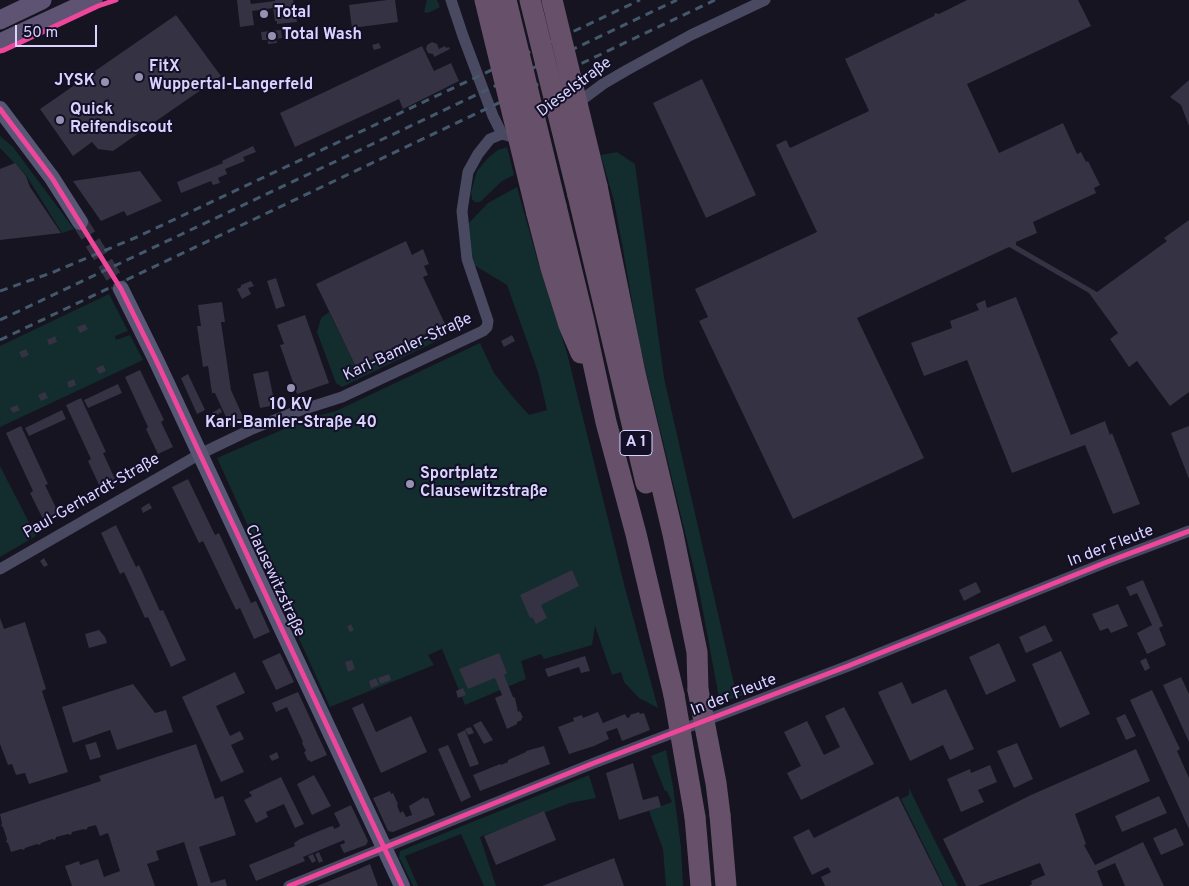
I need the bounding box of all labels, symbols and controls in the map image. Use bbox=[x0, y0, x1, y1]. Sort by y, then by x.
place label: Total bbox=[274, 4, 311, 24]
marker: Total bbox=[258, 8, 270, 20]
scale bar bbox=[18, 15, 100, 47]
text: 50 m bbox=[23, 24, 58, 43]
place label: Total Wash bbox=[282, 26, 362, 46]
marker: Total Wash bbox=[266, 30, 278, 42]
street label: Dieselstraße bbox=[534, 54, 616, 122]
place label: FitX Wuppertal-Langerfeld bbox=[149, 58, 313, 96]
marker: FitX Wuppertal-Langerfeld bbox=[133, 71, 145, 83]
place label: JYSK bbox=[54, 72, 95, 92]
marker: JYSK bbox=[99, 76, 111, 88]
place label: Quick Reifendiscout bbox=[70, 101, 173, 139]
marker: Quick Reifendiscout bbox=[54, 114, 66, 126]
street label: Karl-Bamler-Straße bbox=[341, 310, 475, 386]
marker: 10 KV Karl-Bamler-Straße 40 bbox=[285, 382, 297, 394]
place label: 10 KV Karl-Bamler-Straße 40 bbox=[205, 396, 377, 434]
road number: A 1 bbox=[620, 430, 652, 456]
street label: Paul-Gerhardt-Straße bbox=[20, 450, 164, 544]
place label: Sportplatz Clausewitzstraße bbox=[420, 465, 548, 503]
marker: Sportplatz Clausewitzstraße bbox=[404, 478, 416, 490]
street label: Clausewitzstraße bbox=[240, 522, 308, 640]
street label: In der Fleute bbox=[1065, 522, 1157, 572]
street label: In der Fleute bbox=[688, 671, 780, 721]

